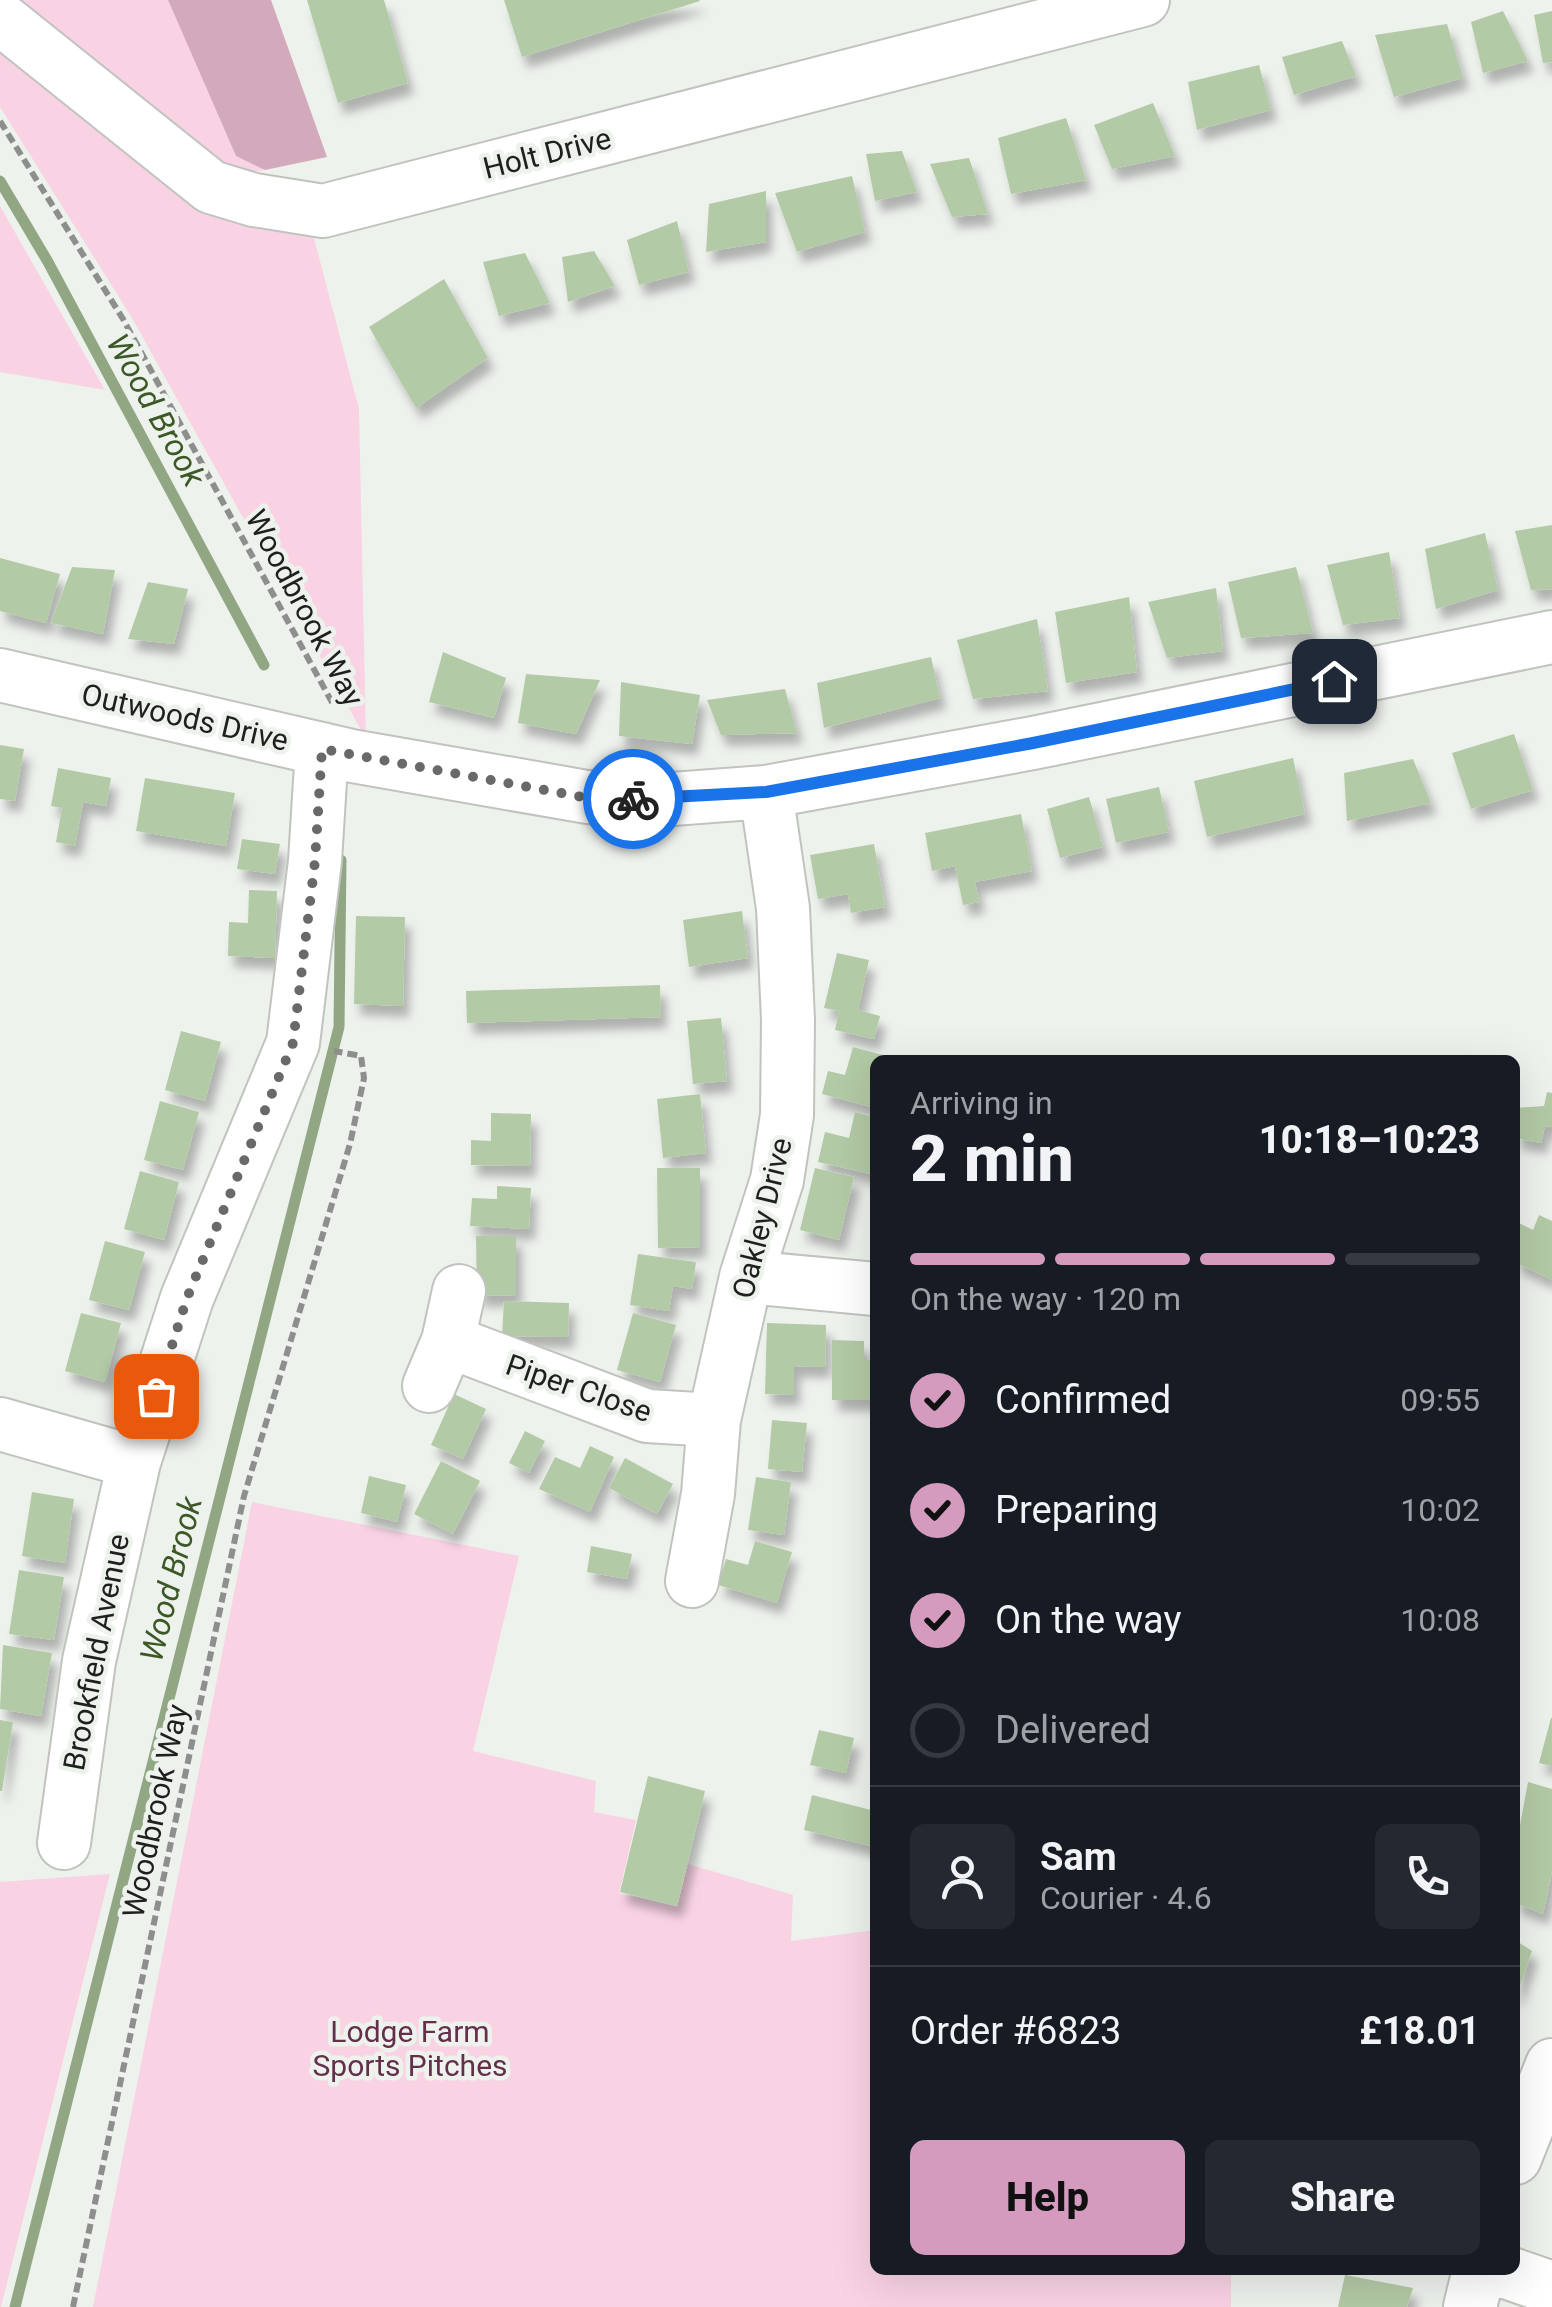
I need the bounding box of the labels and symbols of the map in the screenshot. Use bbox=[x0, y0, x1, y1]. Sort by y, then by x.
street label: Holt Drive bbox=[479, 120, 615, 186]
water label: Wood Brook bbox=[99, 327, 214, 494]
street label: Woodbrook Way bbox=[239, 504, 371, 712]
pin bbox=[1292, 639, 1377, 724]
street label: Outwoods Drive bbox=[78, 676, 292, 758]
courier bbox=[583, 749, 683, 849]
street label: Oakley Drive bbox=[725, 1134, 799, 1302]
street label: Piper Close bbox=[501, 1347, 657, 1429]
pin bbox=[114, 1354, 199, 1439]
water label: Wood Brook bbox=[132, 1491, 210, 1665]
street label: Brookfield Avenue bbox=[56, 1531, 136, 1773]
street label: Woodbrook Way bbox=[115, 1701, 195, 1921]
park label: Lodge Farm Sports Pitches bbox=[312, 2014, 508, 2083]

